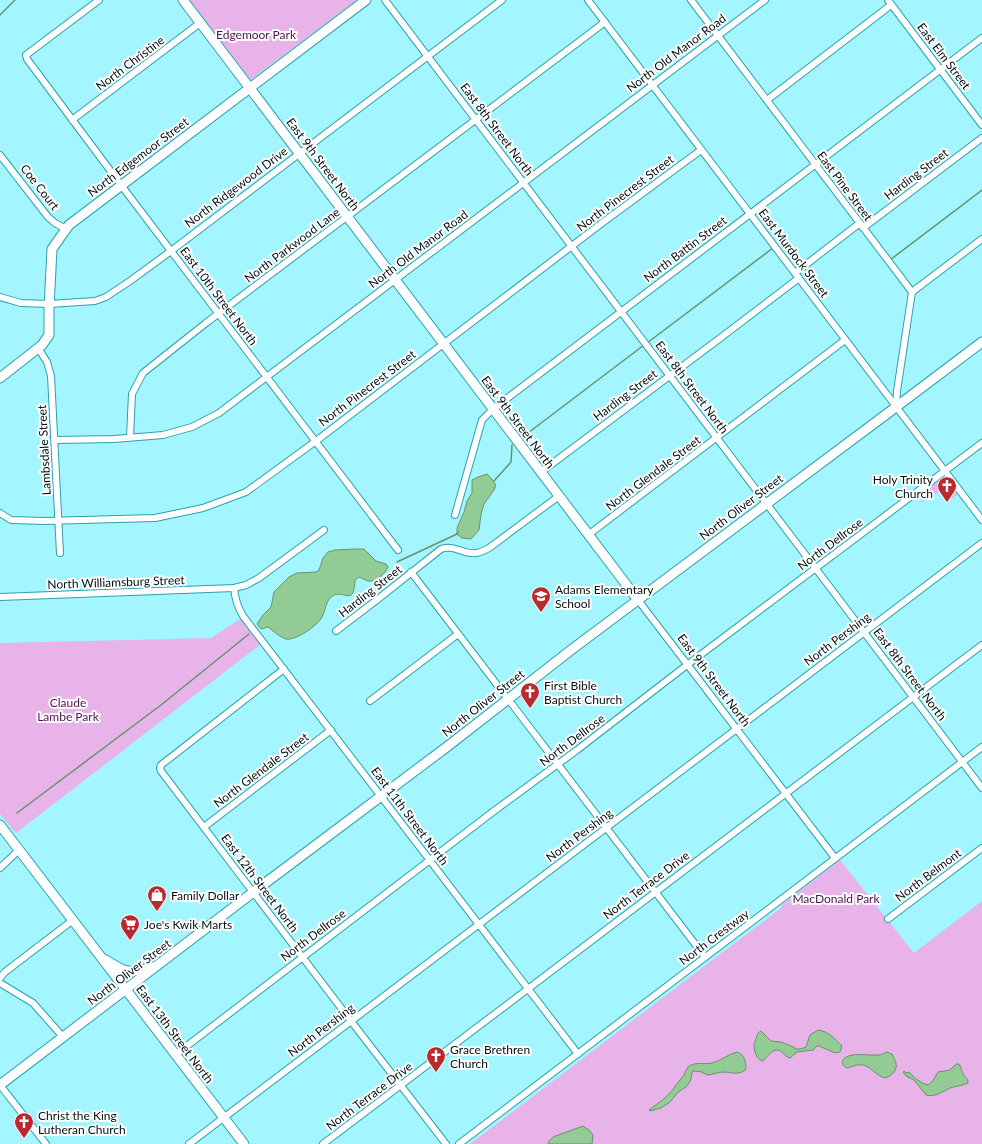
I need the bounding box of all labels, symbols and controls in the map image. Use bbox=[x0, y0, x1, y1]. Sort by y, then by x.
street label: North Old Manor Road bbox=[623, 11, 729, 95]
street label: East Elm Street bbox=[914, 20, 974, 93]
park label: Edgemoor Park bbox=[216, 27, 297, 42]
street label: North Christine bbox=[93, 32, 167, 94]
street label: East 8th Street North bbox=[457, 80, 537, 178]
street label: North Edgemoor Street bbox=[85, 114, 192, 200]
street label: East 9th Street North bbox=[283, 115, 363, 213]
street label: North Ridgewood Drive bbox=[182, 143, 290, 231]
street label: Harding Street bbox=[881, 145, 952, 203]
street label: East Pine Street bbox=[814, 148, 876, 224]
street label: North Pinecrest Street bbox=[574, 151, 677, 234]
street label: Coe Court bbox=[17, 161, 63, 214]
street label: North Parkwood Lane bbox=[241, 204, 343, 286]
street label: East Murdock Street bbox=[756, 206, 833, 301]
street label: North Old Manor Road bbox=[365, 207, 471, 291]
street label: North Battin Street bbox=[640, 212, 730, 285]
street label: East 10th Street North bbox=[177, 244, 261, 348]
street label: East 8th Street North bbox=[652, 338, 732, 436]
street label: North Pinecrest Street bbox=[316, 346, 419, 429]
street label: Harding Street bbox=[590, 366, 661, 424]
street label: East 9th Street North bbox=[478, 373, 558, 471]
street label: Lambsdale Street bbox=[34, 404, 54, 496]
street label: North Glendale Street bbox=[602, 432, 704, 514]
street label: North Oliver Street bbox=[696, 470, 786, 543]
place label: Holy Trinity Church bbox=[873, 472, 934, 501]
church icon: Holy Trinity Church bbox=[936, 475, 958, 503]
street label: North Dellrose bbox=[794, 515, 866, 573]
street label: Harding Street bbox=[335, 561, 405, 620]
street label: North Williamsburg Street bbox=[47, 572, 186, 592]
place label: Adams Elementary School bbox=[555, 582, 654, 611]
school or university icon: Adams Elementary School bbox=[530, 585, 552, 613]
street label: North Pershing bbox=[801, 609, 873, 669]
street label: East 8th Street North bbox=[870, 625, 950, 723]
street label: East 9th Street North bbox=[674, 631, 754, 729]
street label: North Oliver Street bbox=[439, 666, 528, 740]
place label: First Bible Baptist Church bbox=[544, 678, 622, 707]
church icon: First Bible Baptist Church bbox=[519, 681, 541, 709]
park label: Claude Lambe Park bbox=[37, 695, 100, 724]
street label: North Dellrose bbox=[536, 711, 608, 769]
street label: North Glendale Street bbox=[210, 729, 312, 811]
street label: East 11th Street North bbox=[368, 764, 452, 868]
street label: North Pershing bbox=[543, 805, 615, 865]
street label: East 12th Street North bbox=[218, 831, 302, 935]
street label: North Belmont bbox=[892, 845, 964, 905]
street label: North Terrace Drive bbox=[600, 848, 692, 922]
shop icon: Family Dollar bbox=[146, 884, 168, 912]
place label: Family Dollar bbox=[171, 888, 240, 903]
park label: MacDonald Park bbox=[792, 891, 880, 906]
street label: North Crestway bbox=[676, 905, 753, 968]
street label: North Dellrose bbox=[277, 906, 349, 964]
supermarket icon: Joe's Kwik Marts bbox=[119, 913, 141, 941]
place label: Joe's Kwik Marts bbox=[144, 917, 232, 932]
street label: North Oliver Street bbox=[84, 935, 174, 1008]
street label: East 13th Street North bbox=[133, 982, 217, 1086]
street label: North Pershing bbox=[285, 1000, 357, 1060]
place label: Grace Brethren Church bbox=[450, 1042, 530, 1071]
church icon: Grace Brethren Church bbox=[425, 1045, 447, 1073]
street label: North Terrace Drive bbox=[323, 1059, 415, 1133]
place label: Christ the King Lutheran Church bbox=[38, 1108, 126, 1137]
church icon: Christ the King Lutheran Church bbox=[13, 1111, 35, 1139]

